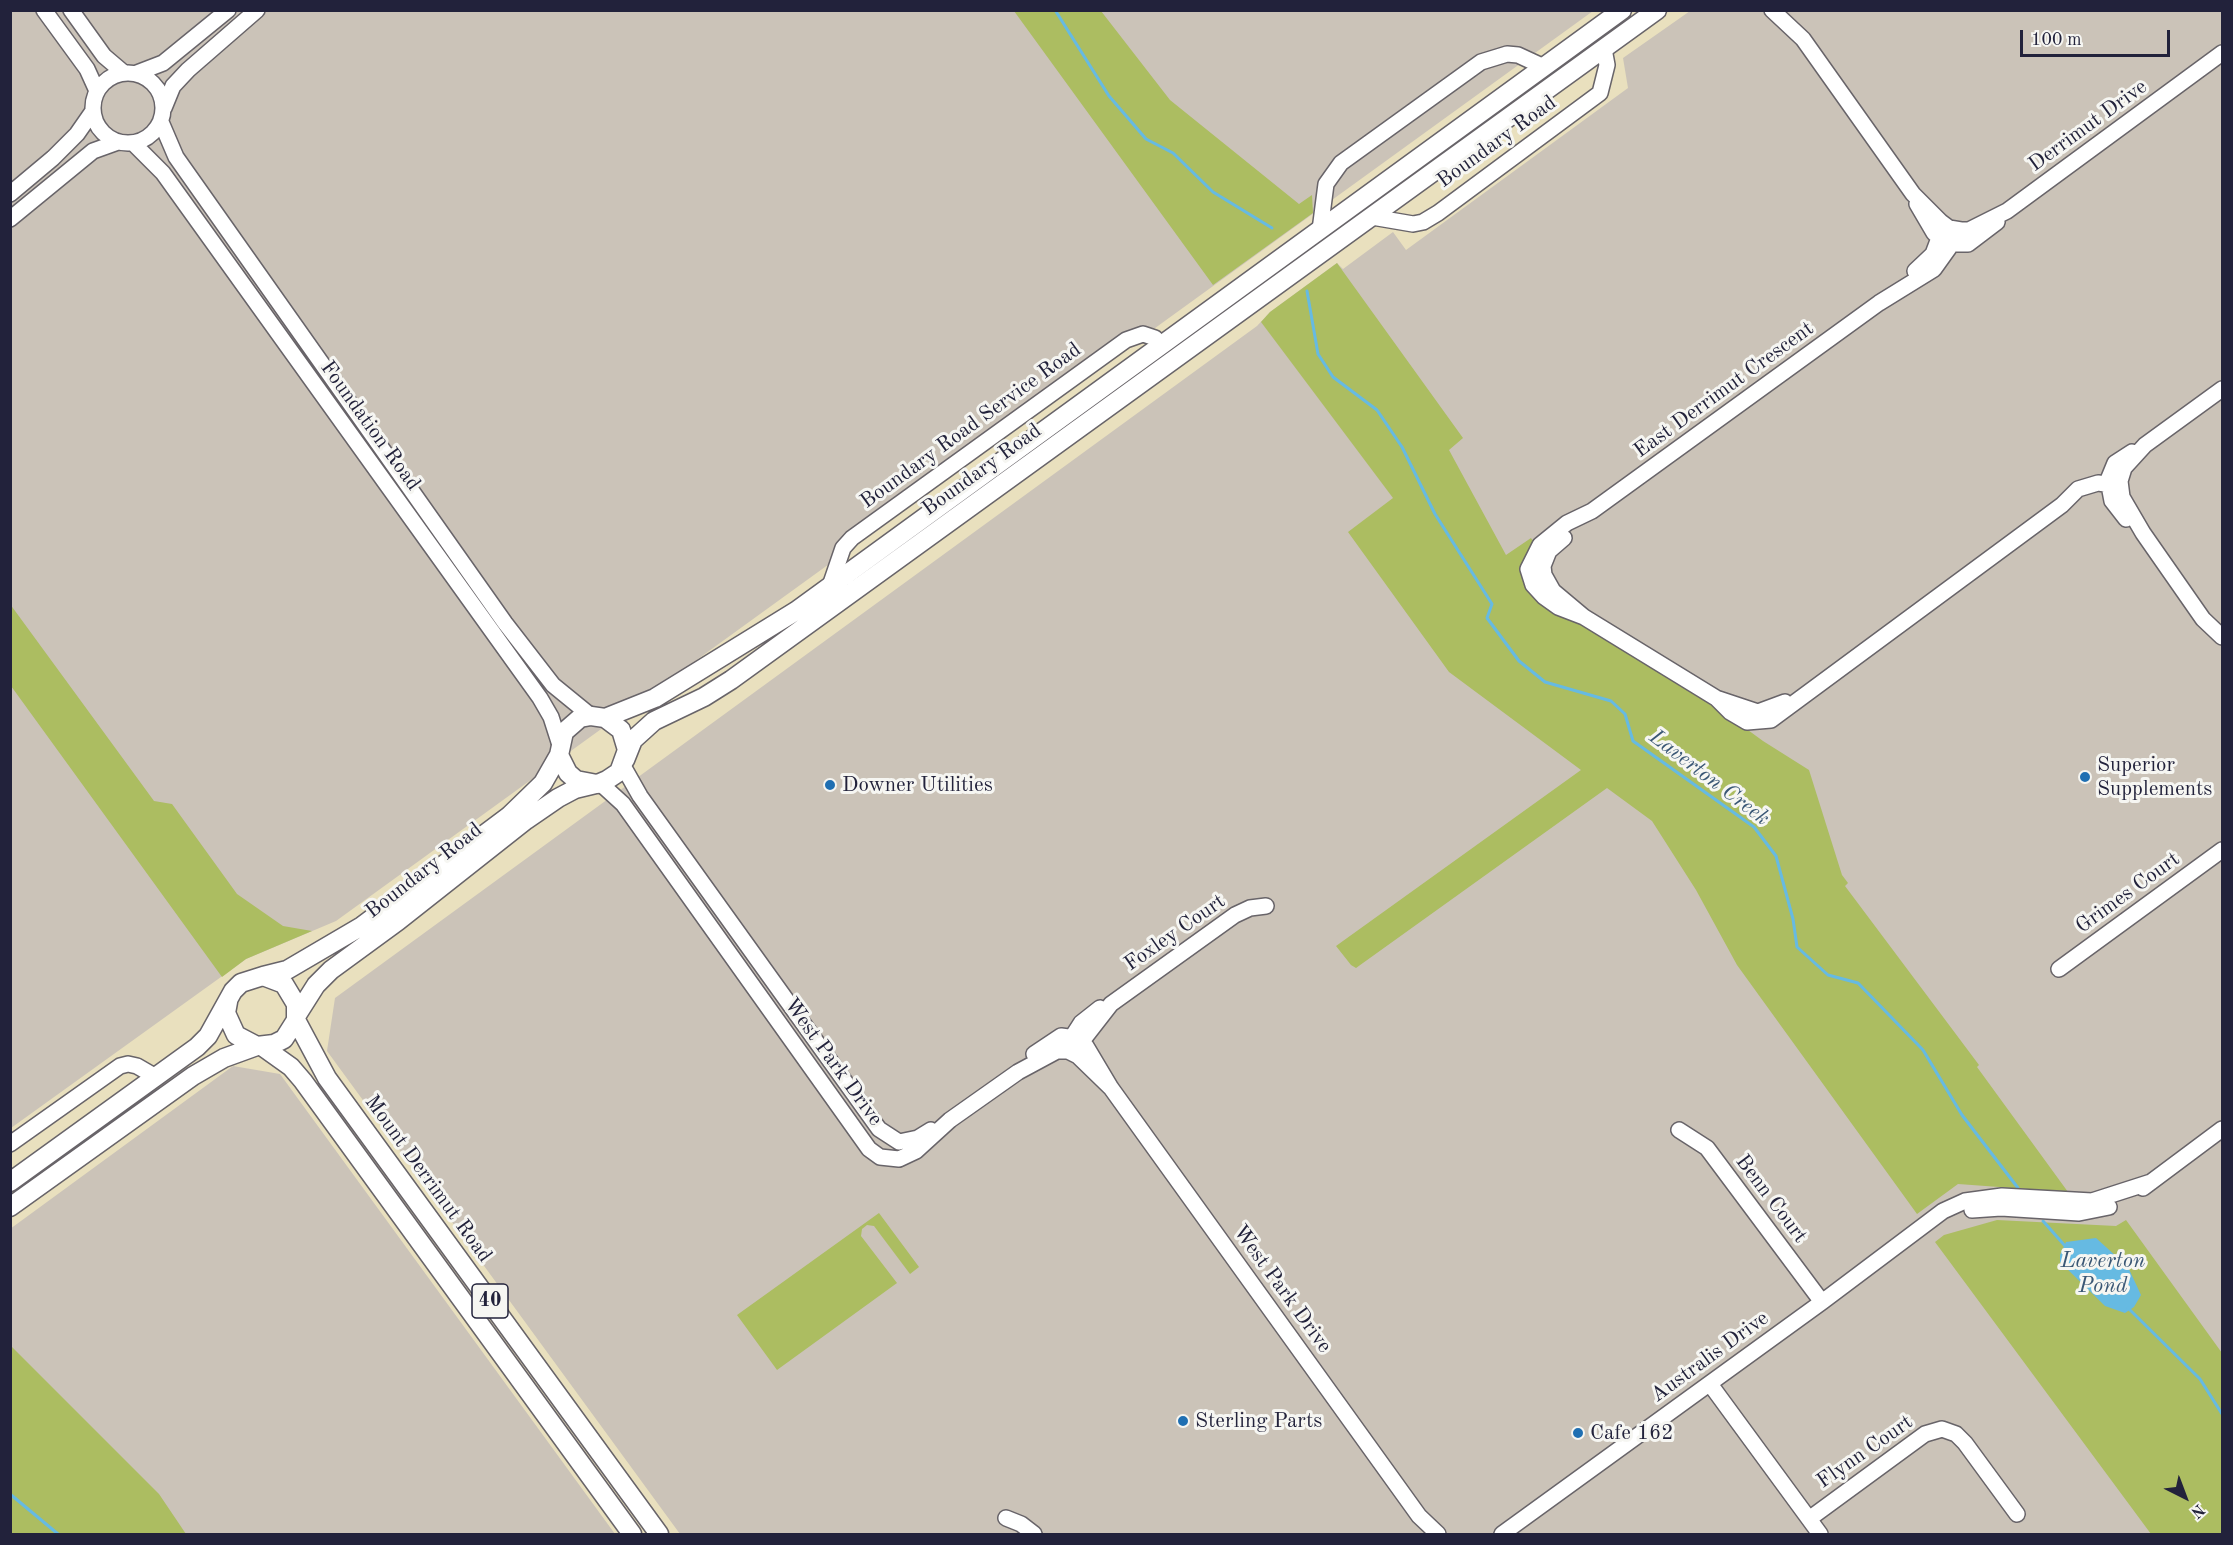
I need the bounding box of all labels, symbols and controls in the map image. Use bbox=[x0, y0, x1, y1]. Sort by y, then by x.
scale bar bbox=[2023, 18, 2173, 56]
text: 100 m bbox=[2031, 31, 2082, 49]
street label: Derrimut Drive bbox=[2024, 75, 2152, 177]
street label: Boundary Road bbox=[1432, 90, 1562, 194]
street label: East Derrimut Crescent bbox=[1629, 316, 1819, 464]
street label: Boundary Road Service Road bbox=[856, 337, 1086, 515]
street label: Foundation Road bbox=[314, 356, 426, 496]
street label: Boundary Road bbox=[917, 418, 1047, 522]
water label: Laverton Creek bbox=[1644, 724, 1774, 832]
place label: Superior Supplements bbox=[2097, 752, 2212, 802]
marker: Superior Supplements bbox=[2078, 770, 2092, 784]
place label: Downer Utilities bbox=[842, 772, 993, 798]
marker: Downer Utilities bbox=[823, 778, 837, 792]
street label: Boundary Road bbox=[361, 818, 487, 924]
street label: Grimes Court bbox=[2071, 847, 2185, 939]
street label: Foxley Court bbox=[1120, 889, 1230, 977]
street label: West Park Drive bbox=[778, 993, 888, 1131]
street label: Mount Derrimut Road bbox=[359, 1090, 497, 1268]
street label: Benn Court bbox=[1730, 1150, 1812, 1248]
street label: West Park Drive bbox=[1227, 1220, 1337, 1358]
water label: Laverton Pond bbox=[2061, 1248, 2145, 1300]
road number: 40 bbox=[472, 1284, 508, 1318]
street label: Australis Drive bbox=[1646, 1306, 1774, 1408]
place label: Sterling Parts bbox=[1195, 1408, 1322, 1434]
street label: Flynn Court bbox=[1812, 1410, 1918, 1494]
marker: Sterling Parts bbox=[1176, 1414, 1190, 1428]
place label: Cafe 162 bbox=[1590, 1420, 1673, 1446]
marker: Cafe 162 bbox=[1571, 1426, 1585, 1440]
north arrow bbox=[2155, 1467, 2215, 1527]
text: N bbox=[2187, 1500, 2207, 1520]

